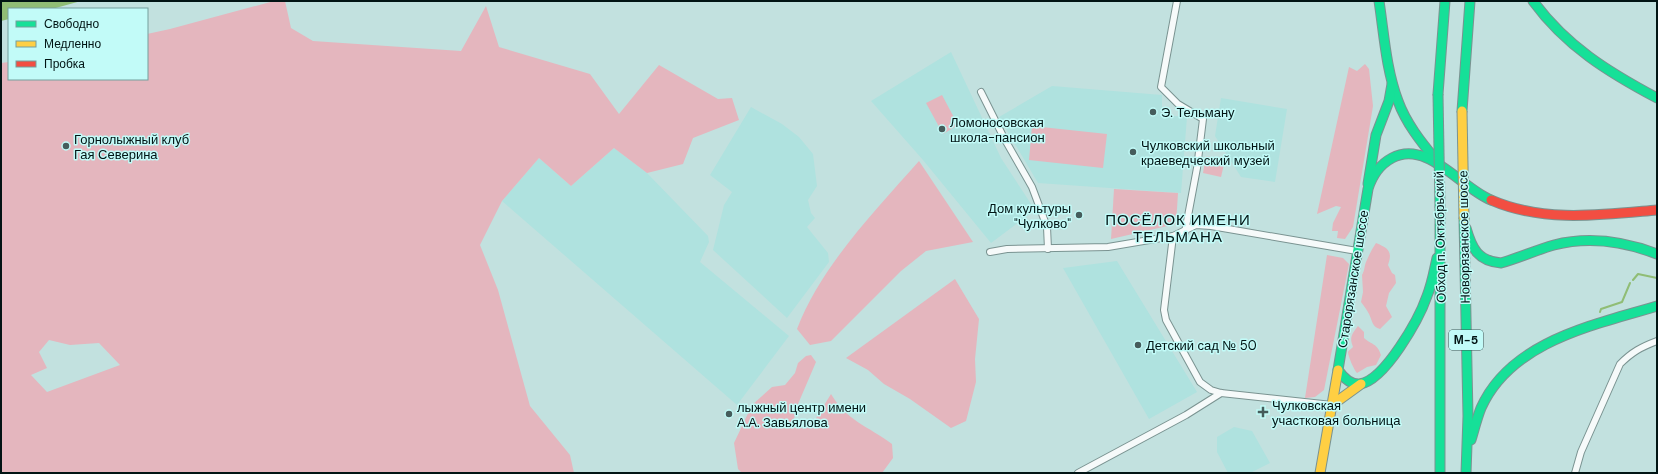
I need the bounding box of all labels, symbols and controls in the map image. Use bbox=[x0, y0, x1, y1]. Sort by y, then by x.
legend bbox=[8, 8, 148, 80]
text: Свободно bbox=[44, 16, 99, 32]
text: Медленно bbox=[44, 36, 101, 52]
text: Пробка bbox=[44, 56, 85, 72]
place label: Э. Тельману bbox=[1161, 104, 1235, 121]
marker: Э. Тельману bbox=[1148, 107, 1158, 117]
place label: Ломоносовская школа-пансион bbox=[950, 114, 1045, 146]
marker: Ломоносовская школа-пансион bbox=[937, 124, 947, 134]
place label: Горнолыжный клуб Гая Северина bbox=[74, 131, 189, 163]
place label: Чулковский школьный краеведческий музей bbox=[1141, 137, 1275, 169]
marker: Горнолыжный клуб Гая Северина bbox=[61, 141, 71, 151]
marker: Чулковский школьный краеведческий музей bbox=[1128, 147, 1138, 157]
street label: Новорязанское шоссе bbox=[1454, 170, 1474, 304]
street label: Обход п. Октябрьский bbox=[1430, 171, 1450, 303]
place label: Дом культуры "Чулково" bbox=[988, 200, 1071, 232]
street label: Старорязанское шоссе bbox=[1334, 209, 1372, 349]
marker: Дом культуры "Чулково" bbox=[1074, 210, 1084, 220]
district label: ПОСЁЛОК ИМЕНИ ТЕЛЬМАНА bbox=[1105, 210, 1251, 247]
road number: М-5 bbox=[1449, 330, 1483, 350]
place label: Детский сад № 50 bbox=[1146, 337, 1257, 354]
marker: Детский сад № 50 bbox=[1133, 340, 1143, 350]
place label: Чулковская участковая больница bbox=[1272, 397, 1401, 429]
place label: лыжный центр имени А.А. Завьялова bbox=[737, 399, 866, 431]
marker: Чулковская участковая больница bbox=[1257, 406, 1269, 418]
marker: лыжный центр имени А.А. Завьялова bbox=[724, 409, 734, 419]

